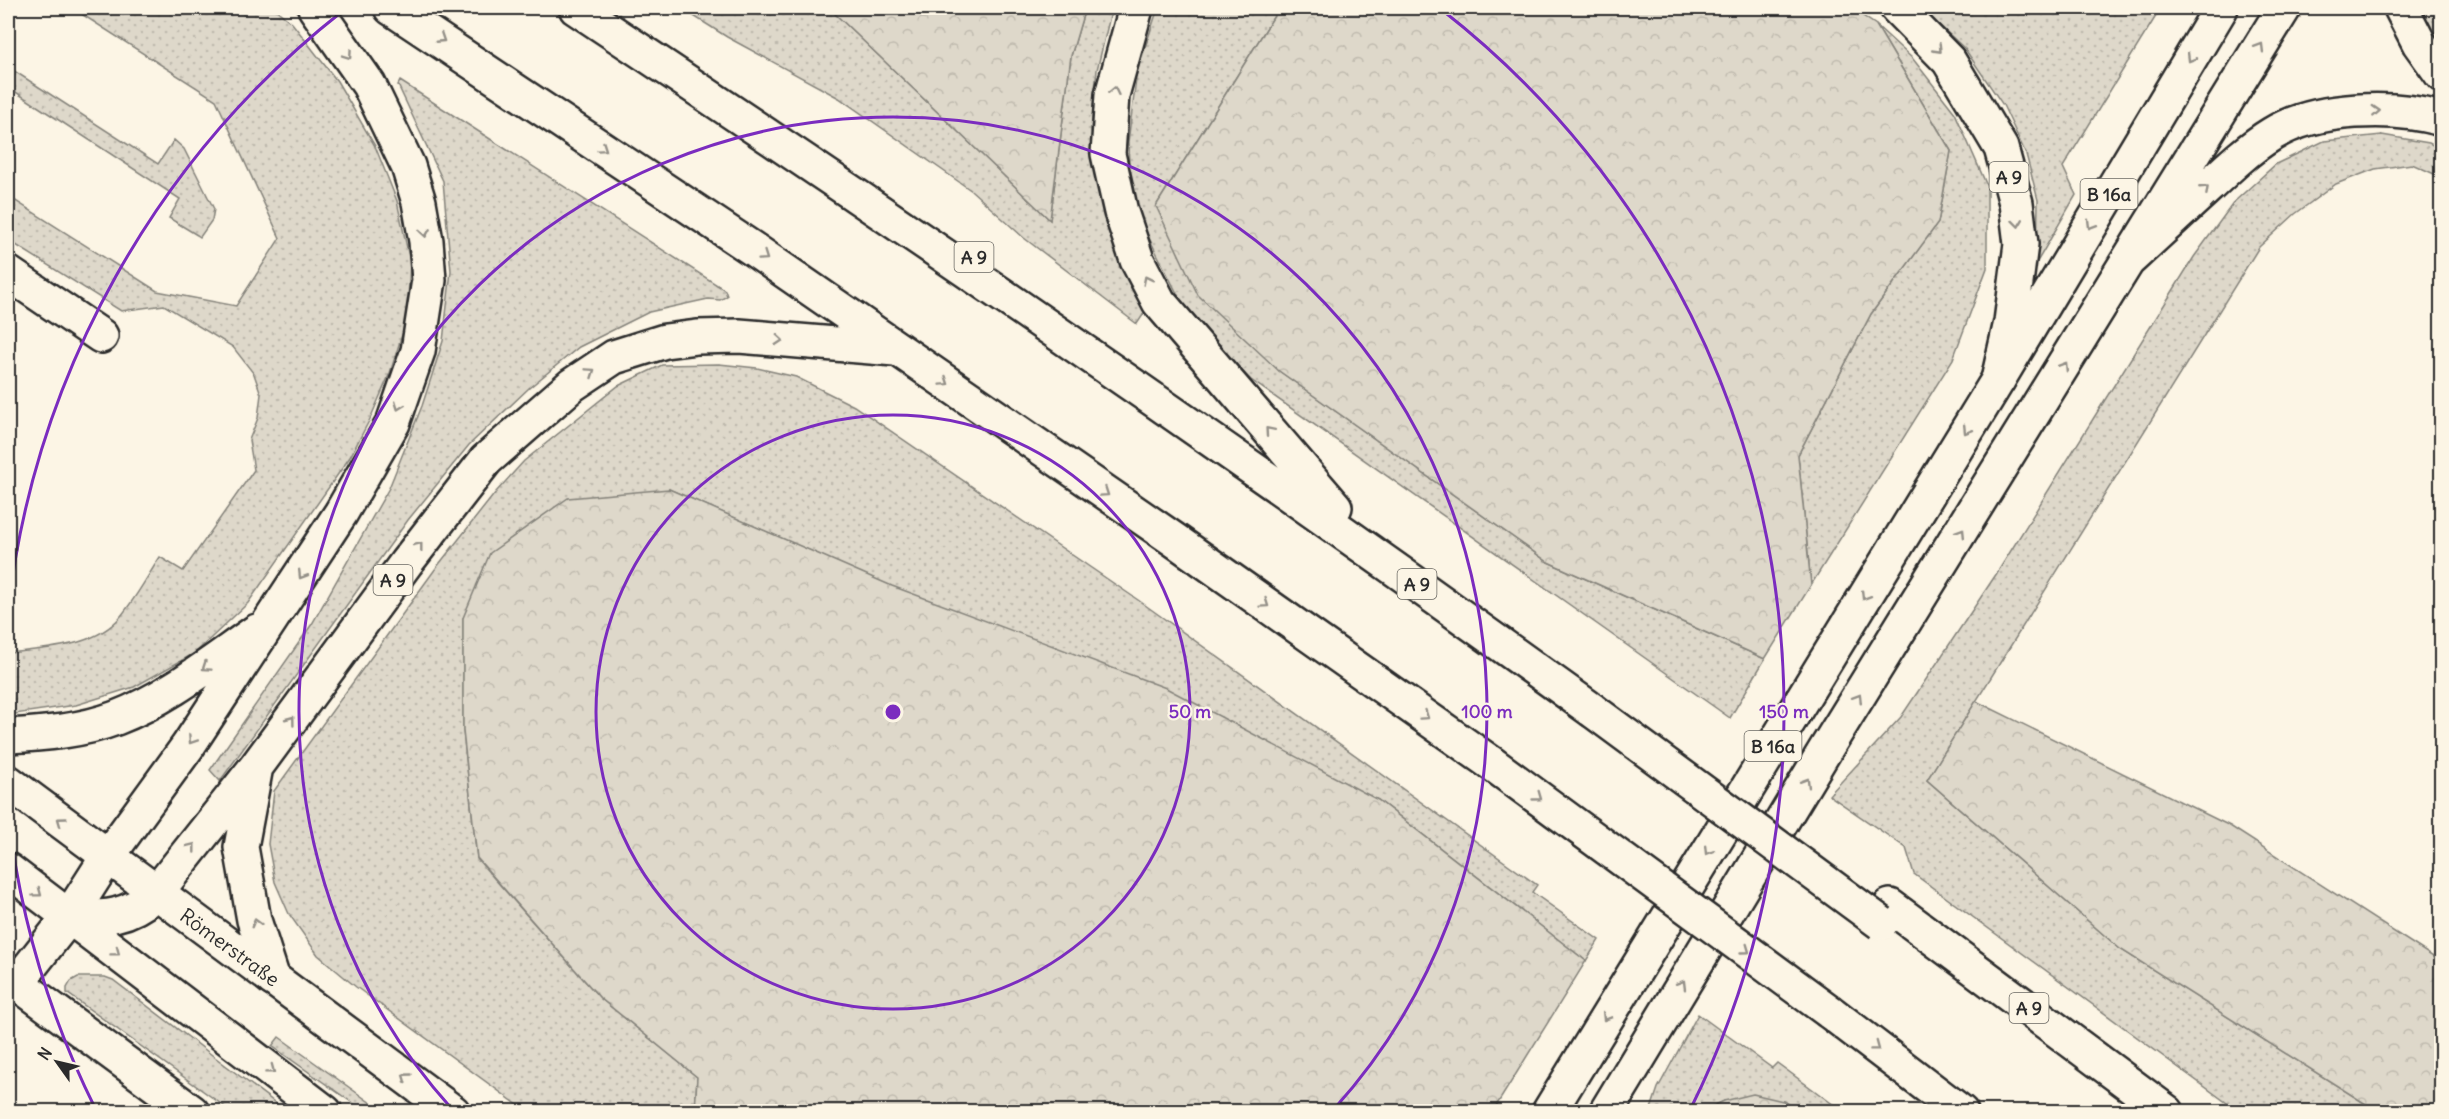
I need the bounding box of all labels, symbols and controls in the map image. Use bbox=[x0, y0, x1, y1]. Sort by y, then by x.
one-way arrow bbox=[434, 32, 445, 43]
one-way arrow bbox=[1931, 43, 1942, 53]
one-way arrow bbox=[2253, 43, 2265, 53]
one-way arrow bbox=[341, 49, 352, 60]
one-way arrow bbox=[2186, 52, 2198, 62]
one-way arrow bbox=[1107, 87, 1120, 97]
one-way arrow bbox=[2372, 105, 2381, 118]
one-way arrow bbox=[596, 141, 607, 152]
road number: A 9 bbox=[1990, 162, 2028, 192]
road number: B 16a bbox=[2080, 179, 2138, 209]
one-way arrow bbox=[2198, 186, 2209, 197]
one-way arrow bbox=[2012, 219, 2024, 228]
one-way arrow bbox=[2086, 219, 2098, 229]
one-way arrow bbox=[418, 228, 430, 238]
road number: A 9 bbox=[954, 242, 994, 272]
one-way arrow bbox=[757, 250, 768, 261]
one-way arrow bbox=[1143, 275, 1154, 286]
one-way arrow bbox=[775, 333, 784, 346]
one-way arrow bbox=[2057, 362, 2069, 372]
one-way arrow bbox=[585, 368, 596, 379]
one-way arrow bbox=[938, 375, 949, 386]
one-way arrow bbox=[394, 400, 406, 411]
one-way arrow bbox=[1963, 424, 1975, 434]
one-way arrow bbox=[1265, 427, 1276, 438]
one-way arrow bbox=[1099, 486, 1110, 497]
one-way arrow bbox=[1954, 528, 1966, 538]
one-way arrow bbox=[412, 542, 423, 553]
road number: A 9 bbox=[374, 565, 412, 595]
one-way arrow bbox=[298, 568, 309, 579]
road number: A 9 bbox=[1398, 569, 1436, 599]
one-way arrow bbox=[1861, 590, 1873, 600]
one-way arrow bbox=[1259, 597, 1270, 608]
one-way arrow bbox=[201, 659, 212, 670]
one-way arrow bbox=[1851, 694, 1863, 704]
text: 50 m bbox=[1169, 700, 1211, 723]
text: 100 m bbox=[1462, 700, 1513, 723]
text: 150 m bbox=[1759, 700, 1809, 723]
centre of rings bbox=[883, 702, 903, 722]
one-way arrow bbox=[1418, 709, 1429, 720]
one-way arrow bbox=[284, 716, 295, 727]
road number: B 16a bbox=[1744, 731, 1802, 761]
one-way arrow bbox=[188, 733, 199, 744]
one-way arrow bbox=[1799, 778, 1811, 788]
one-way arrow bbox=[1532, 790, 1543, 801]
one-way arrow bbox=[56, 817, 67, 828]
one-way arrow bbox=[185, 843, 196, 854]
one-way arrow bbox=[1703, 845, 1715, 855]
one-way arrow bbox=[32, 886, 43, 897]
street label: Römerstraße bbox=[175, 902, 285, 992]
one-way arrow bbox=[251, 919, 263, 929]
one-way arrow bbox=[1740, 943, 1751, 954]
one-way arrow bbox=[109, 945, 120, 956]
one-way arrow bbox=[1675, 980, 1687, 990]
road number: A 9 bbox=[2010, 993, 2048, 1023]
one-way arrow bbox=[1601, 1011, 1613, 1021]
north arrow bbox=[27, 1032, 87, 1092]
one-way arrow bbox=[1870, 1040, 1881, 1051]
text: N bbox=[33, 1043, 56, 1064]
one-way arrow bbox=[264, 1063, 275, 1074]
one-way arrow bbox=[401, 1073, 412, 1084]

